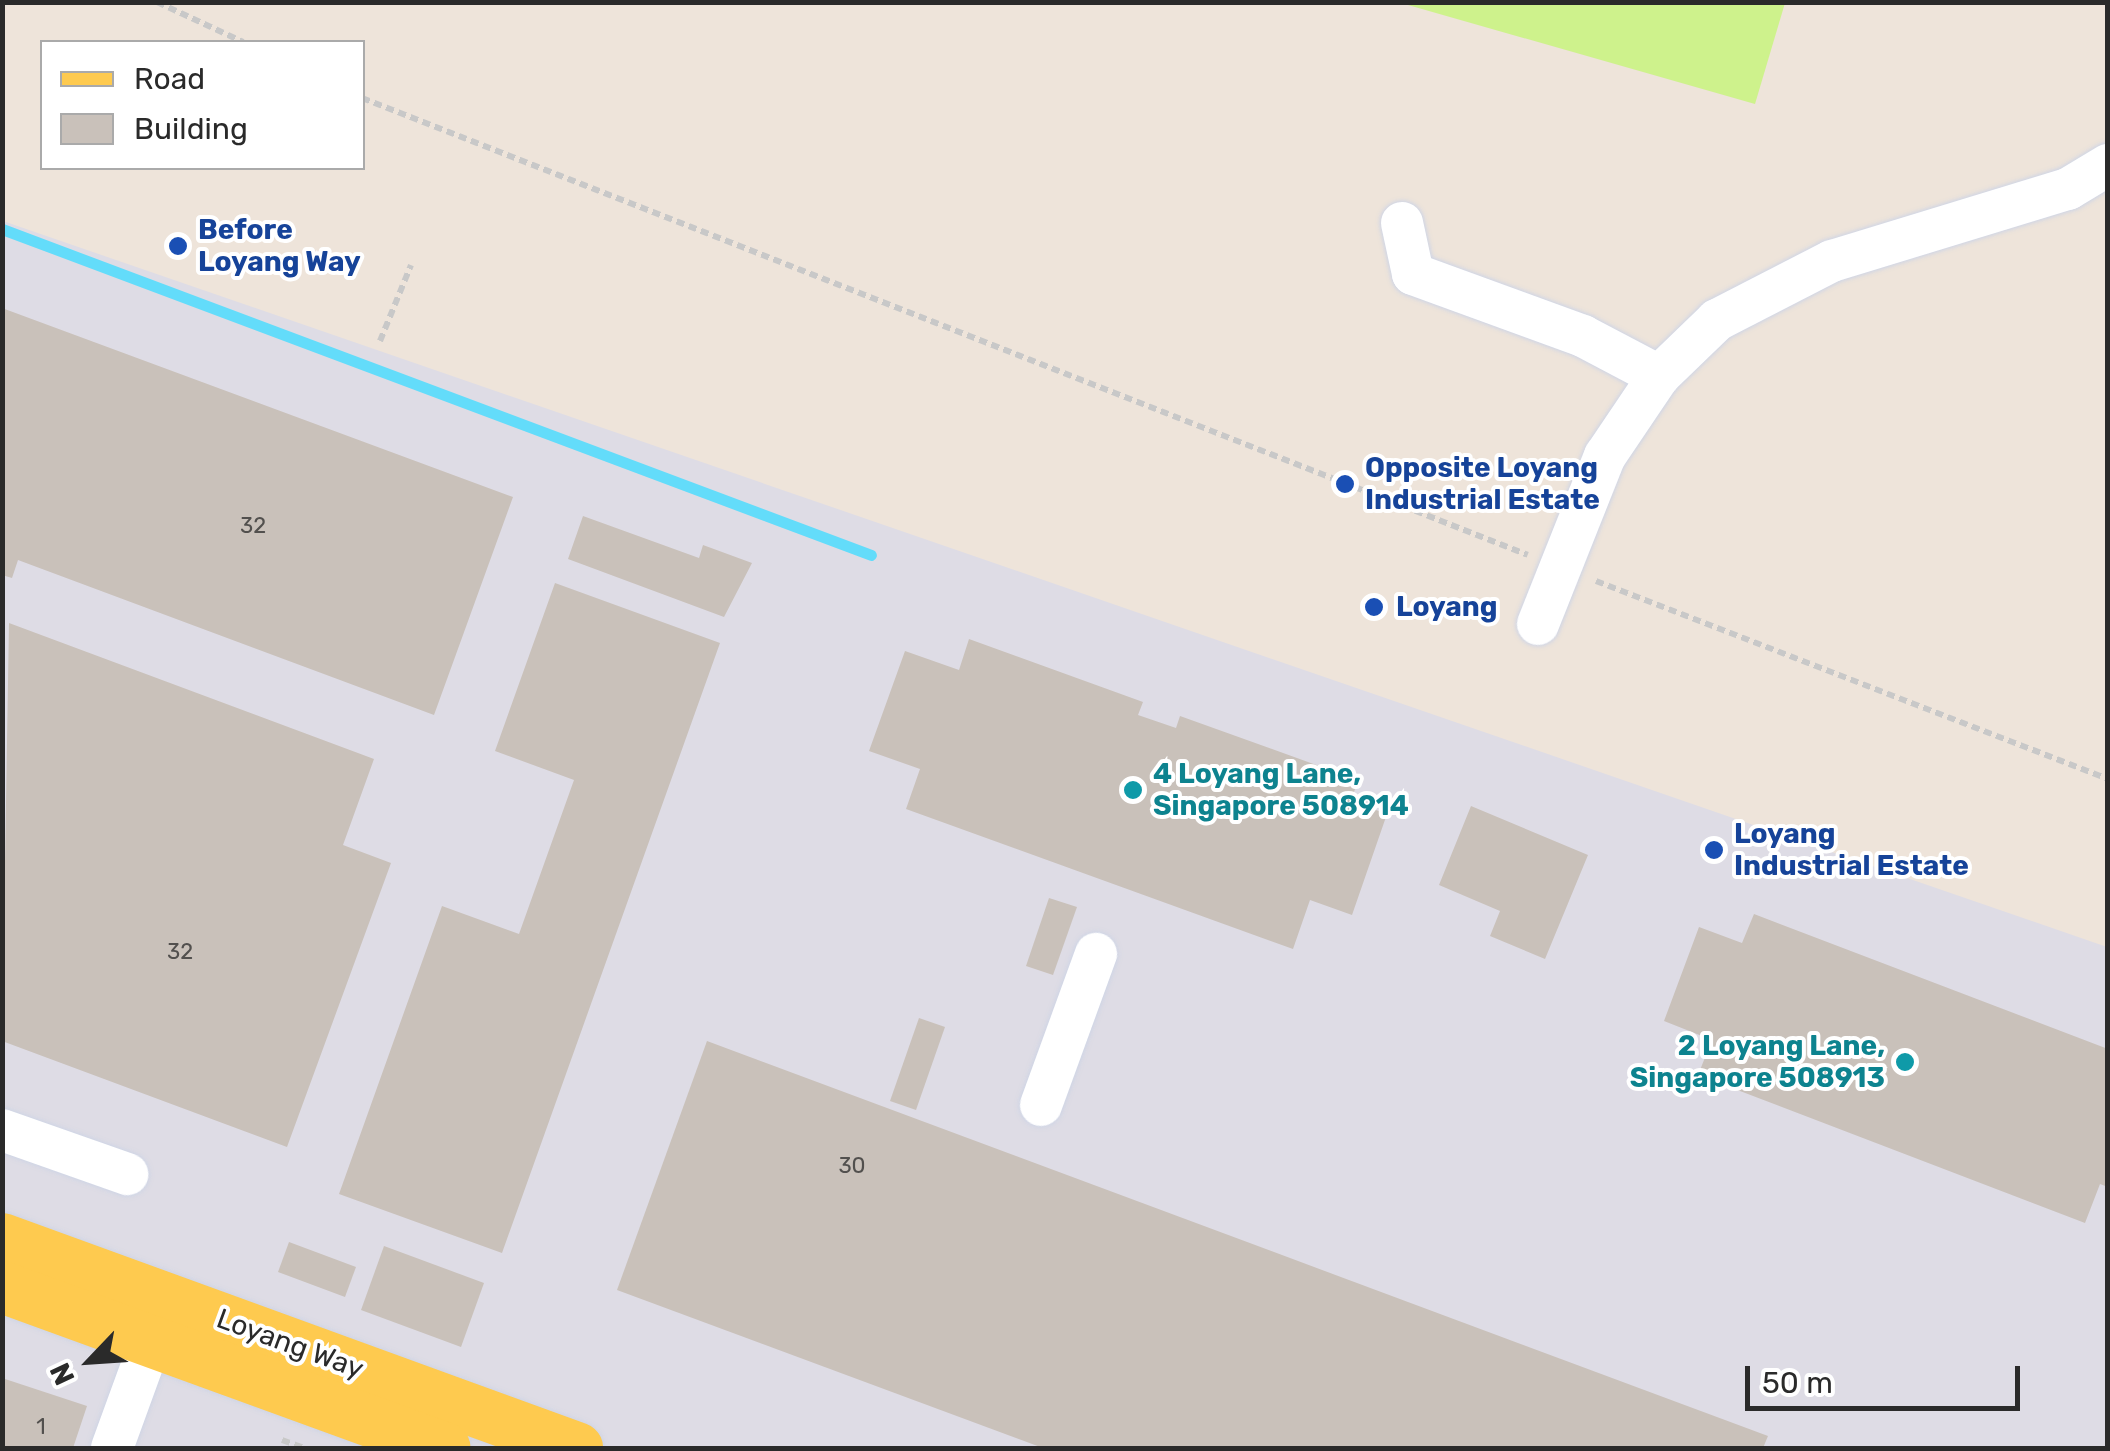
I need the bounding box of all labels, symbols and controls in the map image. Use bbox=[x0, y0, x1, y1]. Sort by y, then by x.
legend bbox=[40, 40, 365, 170]
text: Road bbox=[134, 61, 205, 97]
text: Building bbox=[134, 111, 248, 147]
place label: Before Loyang Way bbox=[198, 213, 361, 279]
marker: Before Loyang Way bbox=[167, 235, 189, 257]
place label: Opposite Loyang Industrial Estate bbox=[1365, 451, 1600, 517]
marker: Opposite Loyang Industrial Estate bbox=[1334, 473, 1356, 495]
house number: 32 bbox=[240, 513, 266, 539]
place label: Loyang bbox=[1396, 590, 1497, 624]
marker: Loyang bbox=[1361, 594, 1387, 620]
place label: 4 Loyang Lane, Singapore 508914 bbox=[1153, 757, 1409, 823]
marker: 4 Loyang Lane, Singapore 508914 bbox=[1122, 779, 1144, 801]
place label: Loyang Industrial Estate bbox=[1734, 817, 1969, 883]
marker: Loyang Industrial Estate bbox=[1703, 839, 1725, 861]
house number: 32 bbox=[167, 939, 193, 965]
place label: 2 Loyang Lane, Singapore 508913 bbox=[1630, 1029, 1885, 1095]
marker: 2 Loyang Lane, Singapore 508913 bbox=[1894, 1051, 1916, 1073]
house number: 30 bbox=[838, 1153, 866, 1179]
street label: Loyang Way bbox=[212, 1302, 368, 1386]
north arrow bbox=[40, 1311, 140, 1411]
scale bar bbox=[1750, 1346, 2025, 1408]
text: N bbox=[43, 1358, 82, 1390]
text: 50 m bbox=[1762, 1365, 1833, 1401]
house number: 1 bbox=[36, 1414, 46, 1440]

